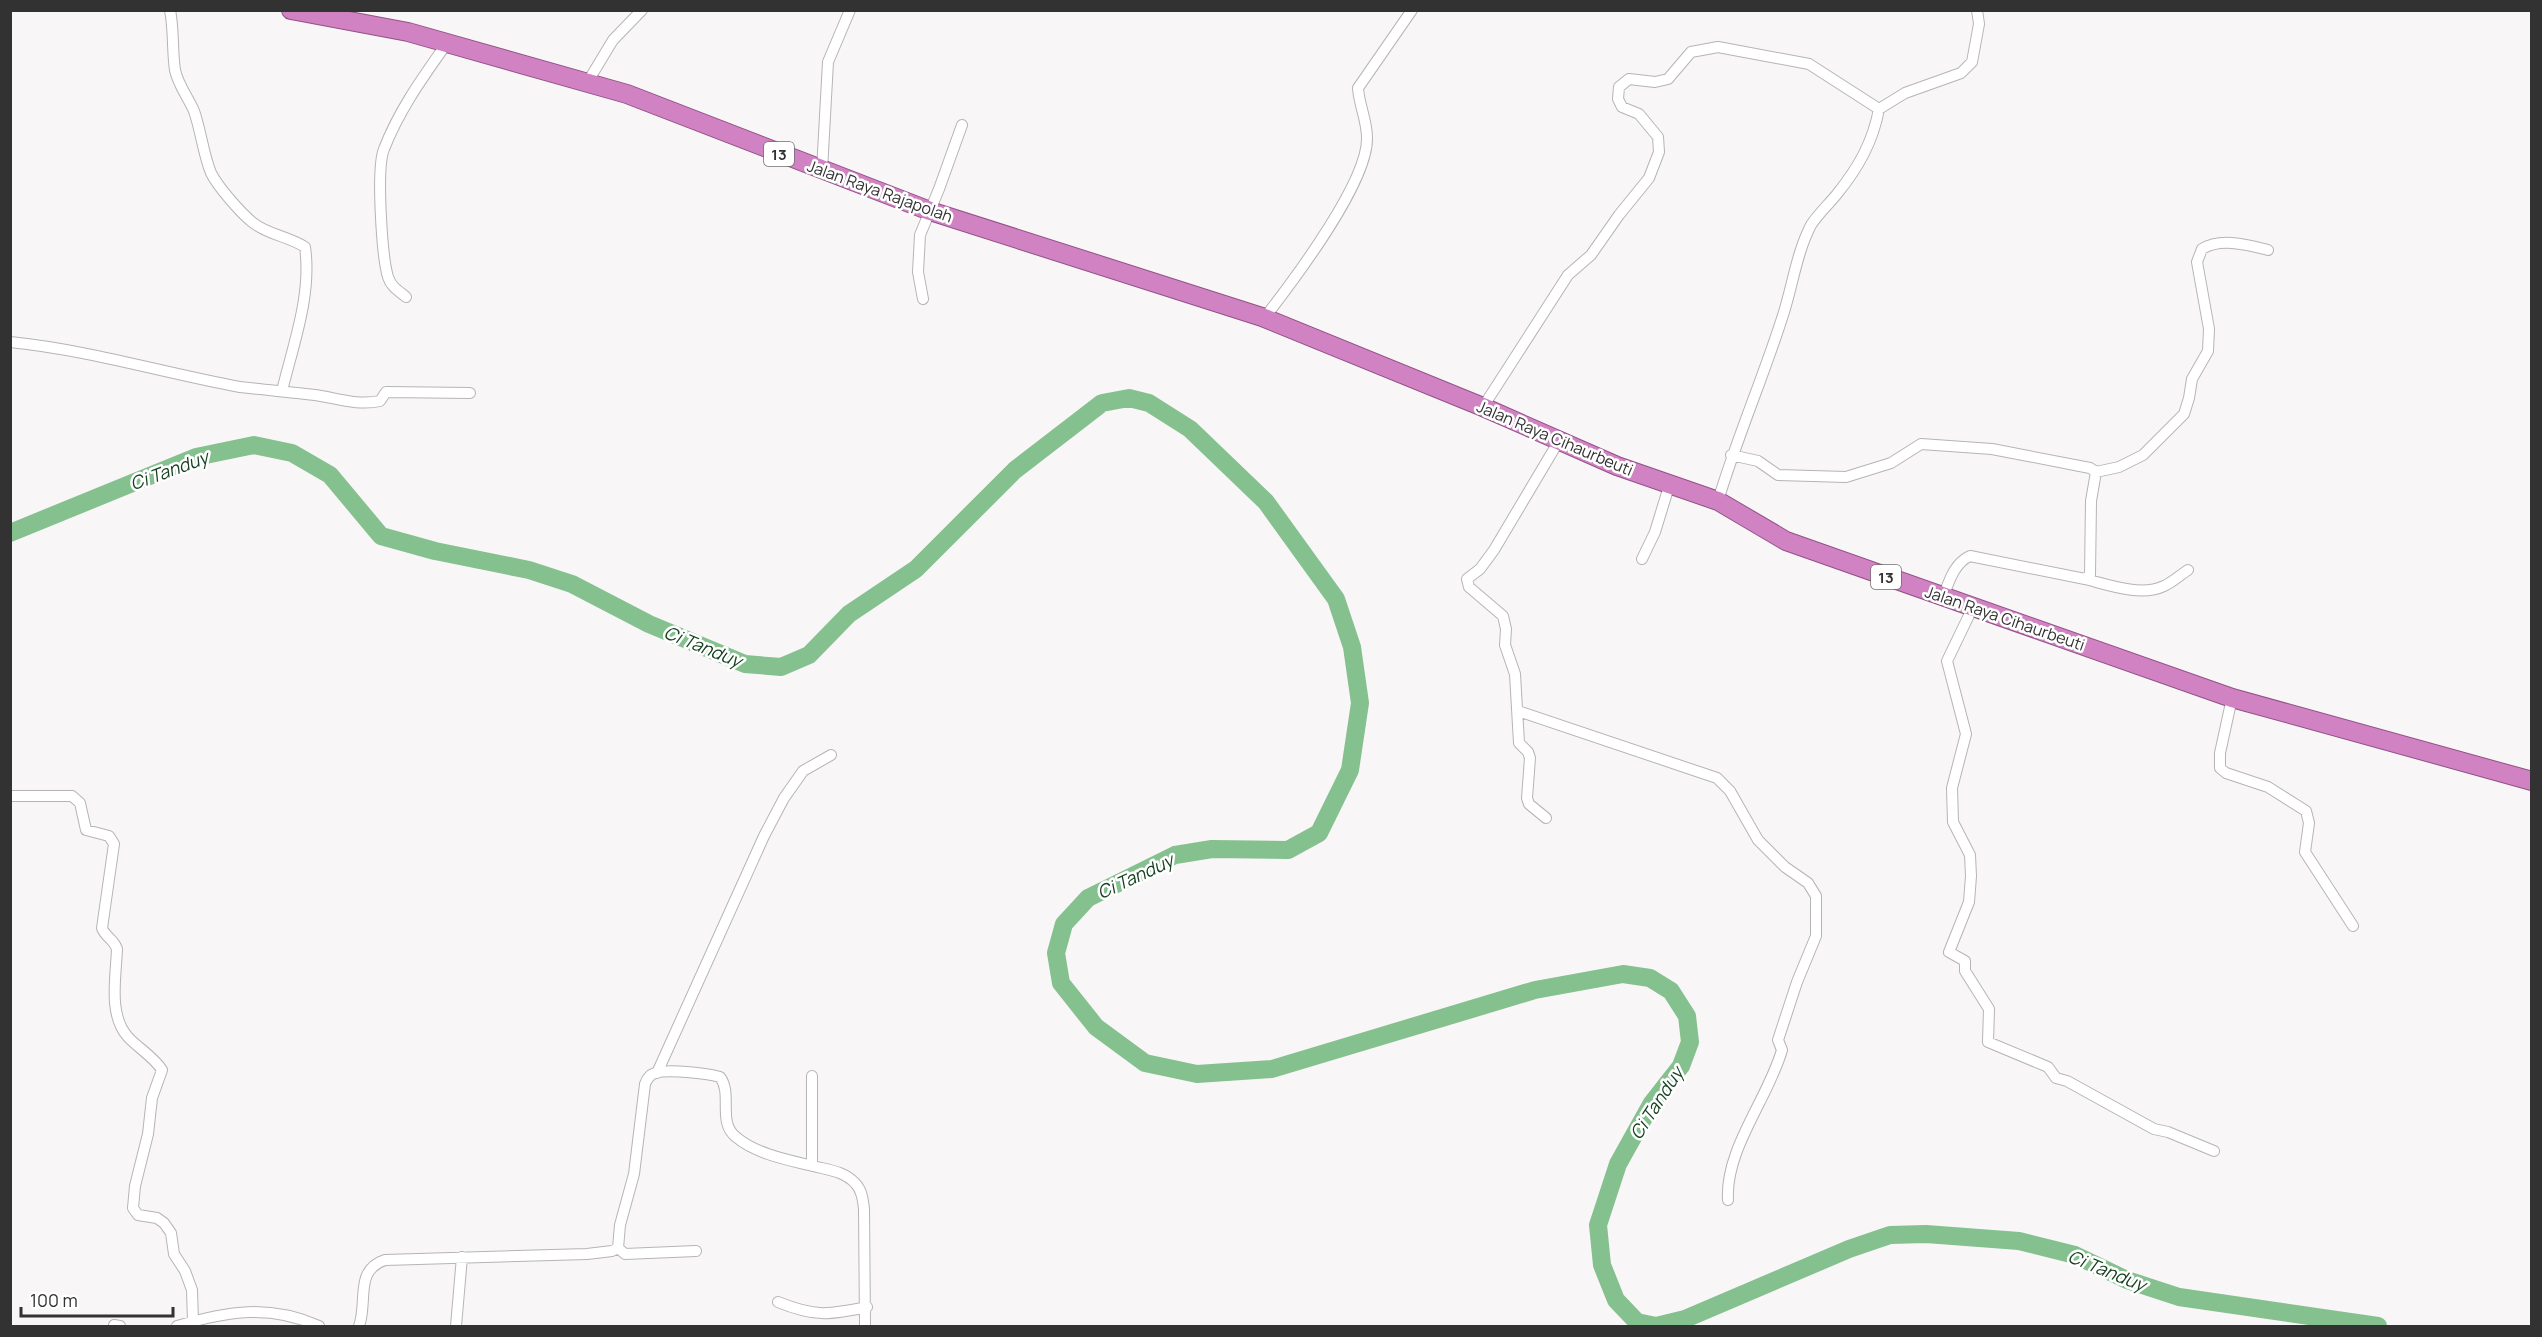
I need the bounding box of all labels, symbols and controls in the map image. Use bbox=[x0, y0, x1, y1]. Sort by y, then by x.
road number: 13 bbox=[764, 142, 794, 166]
street label: Jalan Raya Rajapolah bbox=[804, 154, 956, 228]
street label: Jalan Raya Cihaurbeuti bbox=[1474, 395, 1636, 481]
water label: Ci Tanduy bbox=[127, 444, 214, 495]
road number: 13 bbox=[1871, 565, 1901, 589]
street label: Jalan Raya Cihaurbeuti bbox=[1922, 580, 2088, 656]
water label: Ci Tanduy bbox=[661, 620, 748, 673]
water label: Ci Tanduy bbox=[1093, 847, 1179, 904]
water label: Ci Tanduy bbox=[1624, 1060, 1690, 1144]
water label: Ci Tanduy bbox=[2065, 1244, 2152, 1297]
scale bar bbox=[21, 1280, 172, 1318]
text: 100 m bbox=[30, 1288, 78, 1312]

